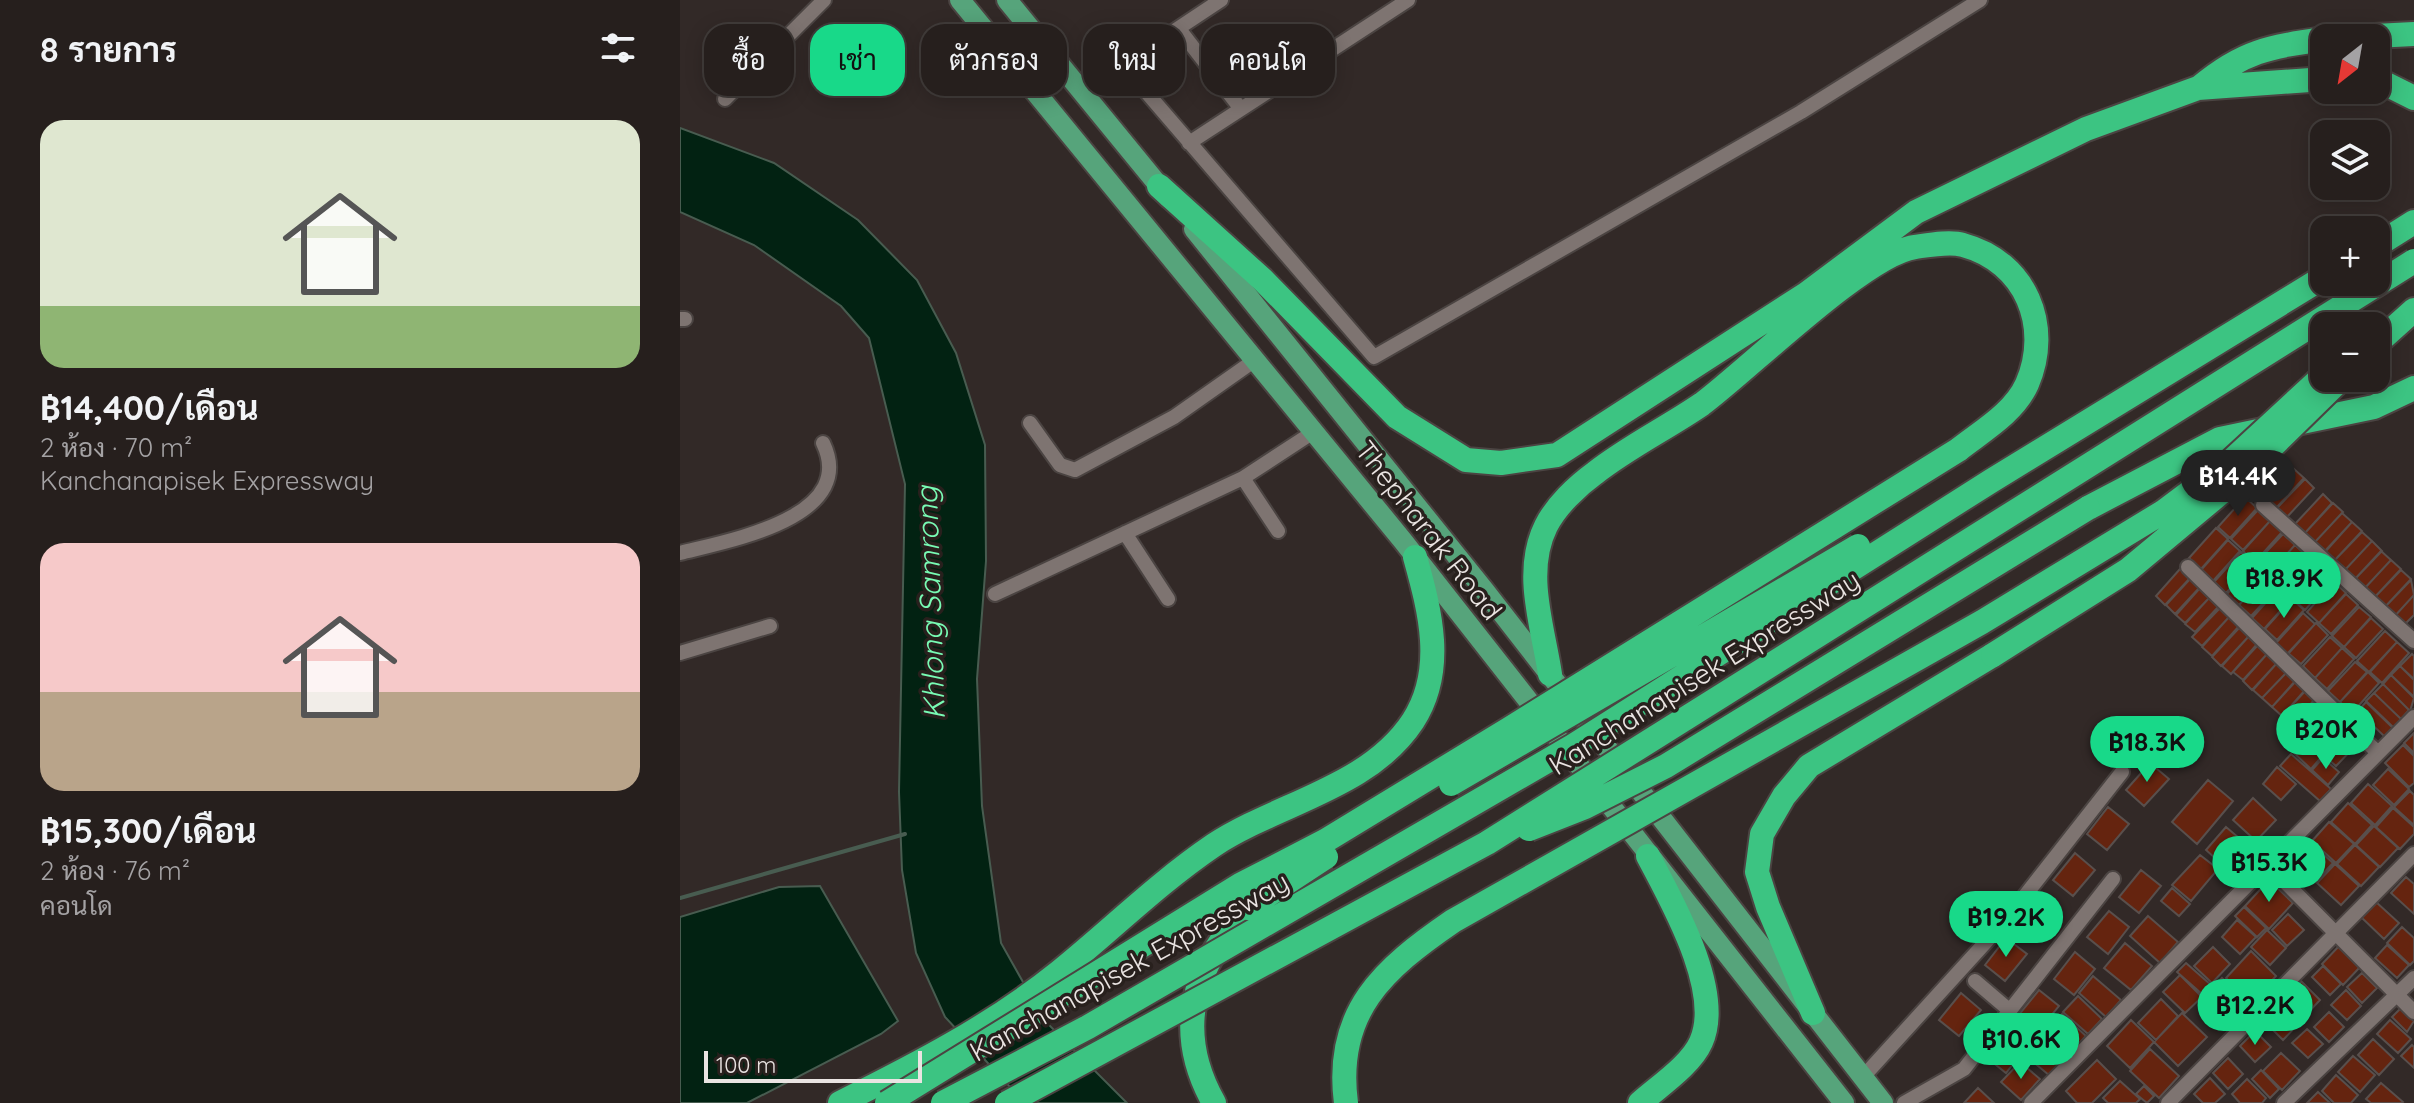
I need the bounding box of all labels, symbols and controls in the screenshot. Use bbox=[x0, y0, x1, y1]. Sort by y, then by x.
chip: ซื้อ bbox=[704, 24, 794, 96]
chip: เช่า bbox=[810, 24, 905, 96]
chip: ตัวกรอง bbox=[921, 24, 1067, 96]
chip: ใหม่ bbox=[1083, 24, 1185, 96]
chip: คอนโด bbox=[1201, 24, 1335, 96]
north arrow bbox=[2310, 24, 2390, 104]
map controls bbox=[2310, 24, 2390, 392]
icon: filters bbox=[596, 26, 640, 70]
text: 8 รายการ bbox=[40, 28, 177, 71]
button: layers bbox=[2310, 120, 2390, 200]
icon: home bbox=[268, 172, 412, 316]
button: + bbox=[2310, 216, 2390, 296]
button: − bbox=[2310, 312, 2390, 392]
text: ฿14,400/เดือน bbox=[40, 386, 259, 429]
text: 2 ห้อง · 70 m² bbox=[40, 431, 192, 464]
street label: Thepharak Road bbox=[1348, 433, 1510, 627]
pin: ฿14.4K bbox=[2173, 450, 2303, 518]
text: ฿14.4K bbox=[2198, 459, 2278, 492]
text: Kanchanapisek Expressway bbox=[40, 464, 374, 497]
water label: Khlong Samrong bbox=[907, 483, 953, 720]
pin: ฿18.9K bbox=[2219, 552, 2349, 620]
text: ฿18.9K bbox=[2245, 561, 2323, 594]
street label: Kanchanapisek Expressway bbox=[1542, 562, 1866, 782]
icon: home bbox=[268, 595, 412, 739]
pin: ฿20K bbox=[2279, 703, 2373, 771]
text: ฿20K bbox=[2294, 712, 2358, 745]
pin: ฿18.3K bbox=[2082, 716, 2212, 784]
text: ฿18.3K bbox=[2108, 725, 2186, 758]
text: ฿15,300/เดือน bbox=[40, 809, 256, 852]
pin: ฿15.3K bbox=[2204, 836, 2334, 904]
text: ฿15.3K bbox=[2230, 845, 2308, 878]
text: 2 ห้อง · 76 m² bbox=[40, 854, 190, 887]
street label: Kanchanapisek Expressway bbox=[963, 863, 1295, 1069]
text: คอนโด bbox=[40, 889, 113, 922]
pin: ฿19.2K bbox=[1941, 891, 2071, 959]
text: ฿19.2K bbox=[1967, 900, 2045, 933]
pin: ฿12.2K bbox=[2190, 979, 2320, 1047]
text: ฿12.2K bbox=[2216, 988, 2294, 1021]
pin: ฿10.6K bbox=[1956, 1013, 2086, 1081]
text: ฿10.6K bbox=[1981, 1022, 2061, 1055]
scale bar bbox=[704, 1047, 922, 1083]
text: 100 m bbox=[716, 1051, 776, 1079]

